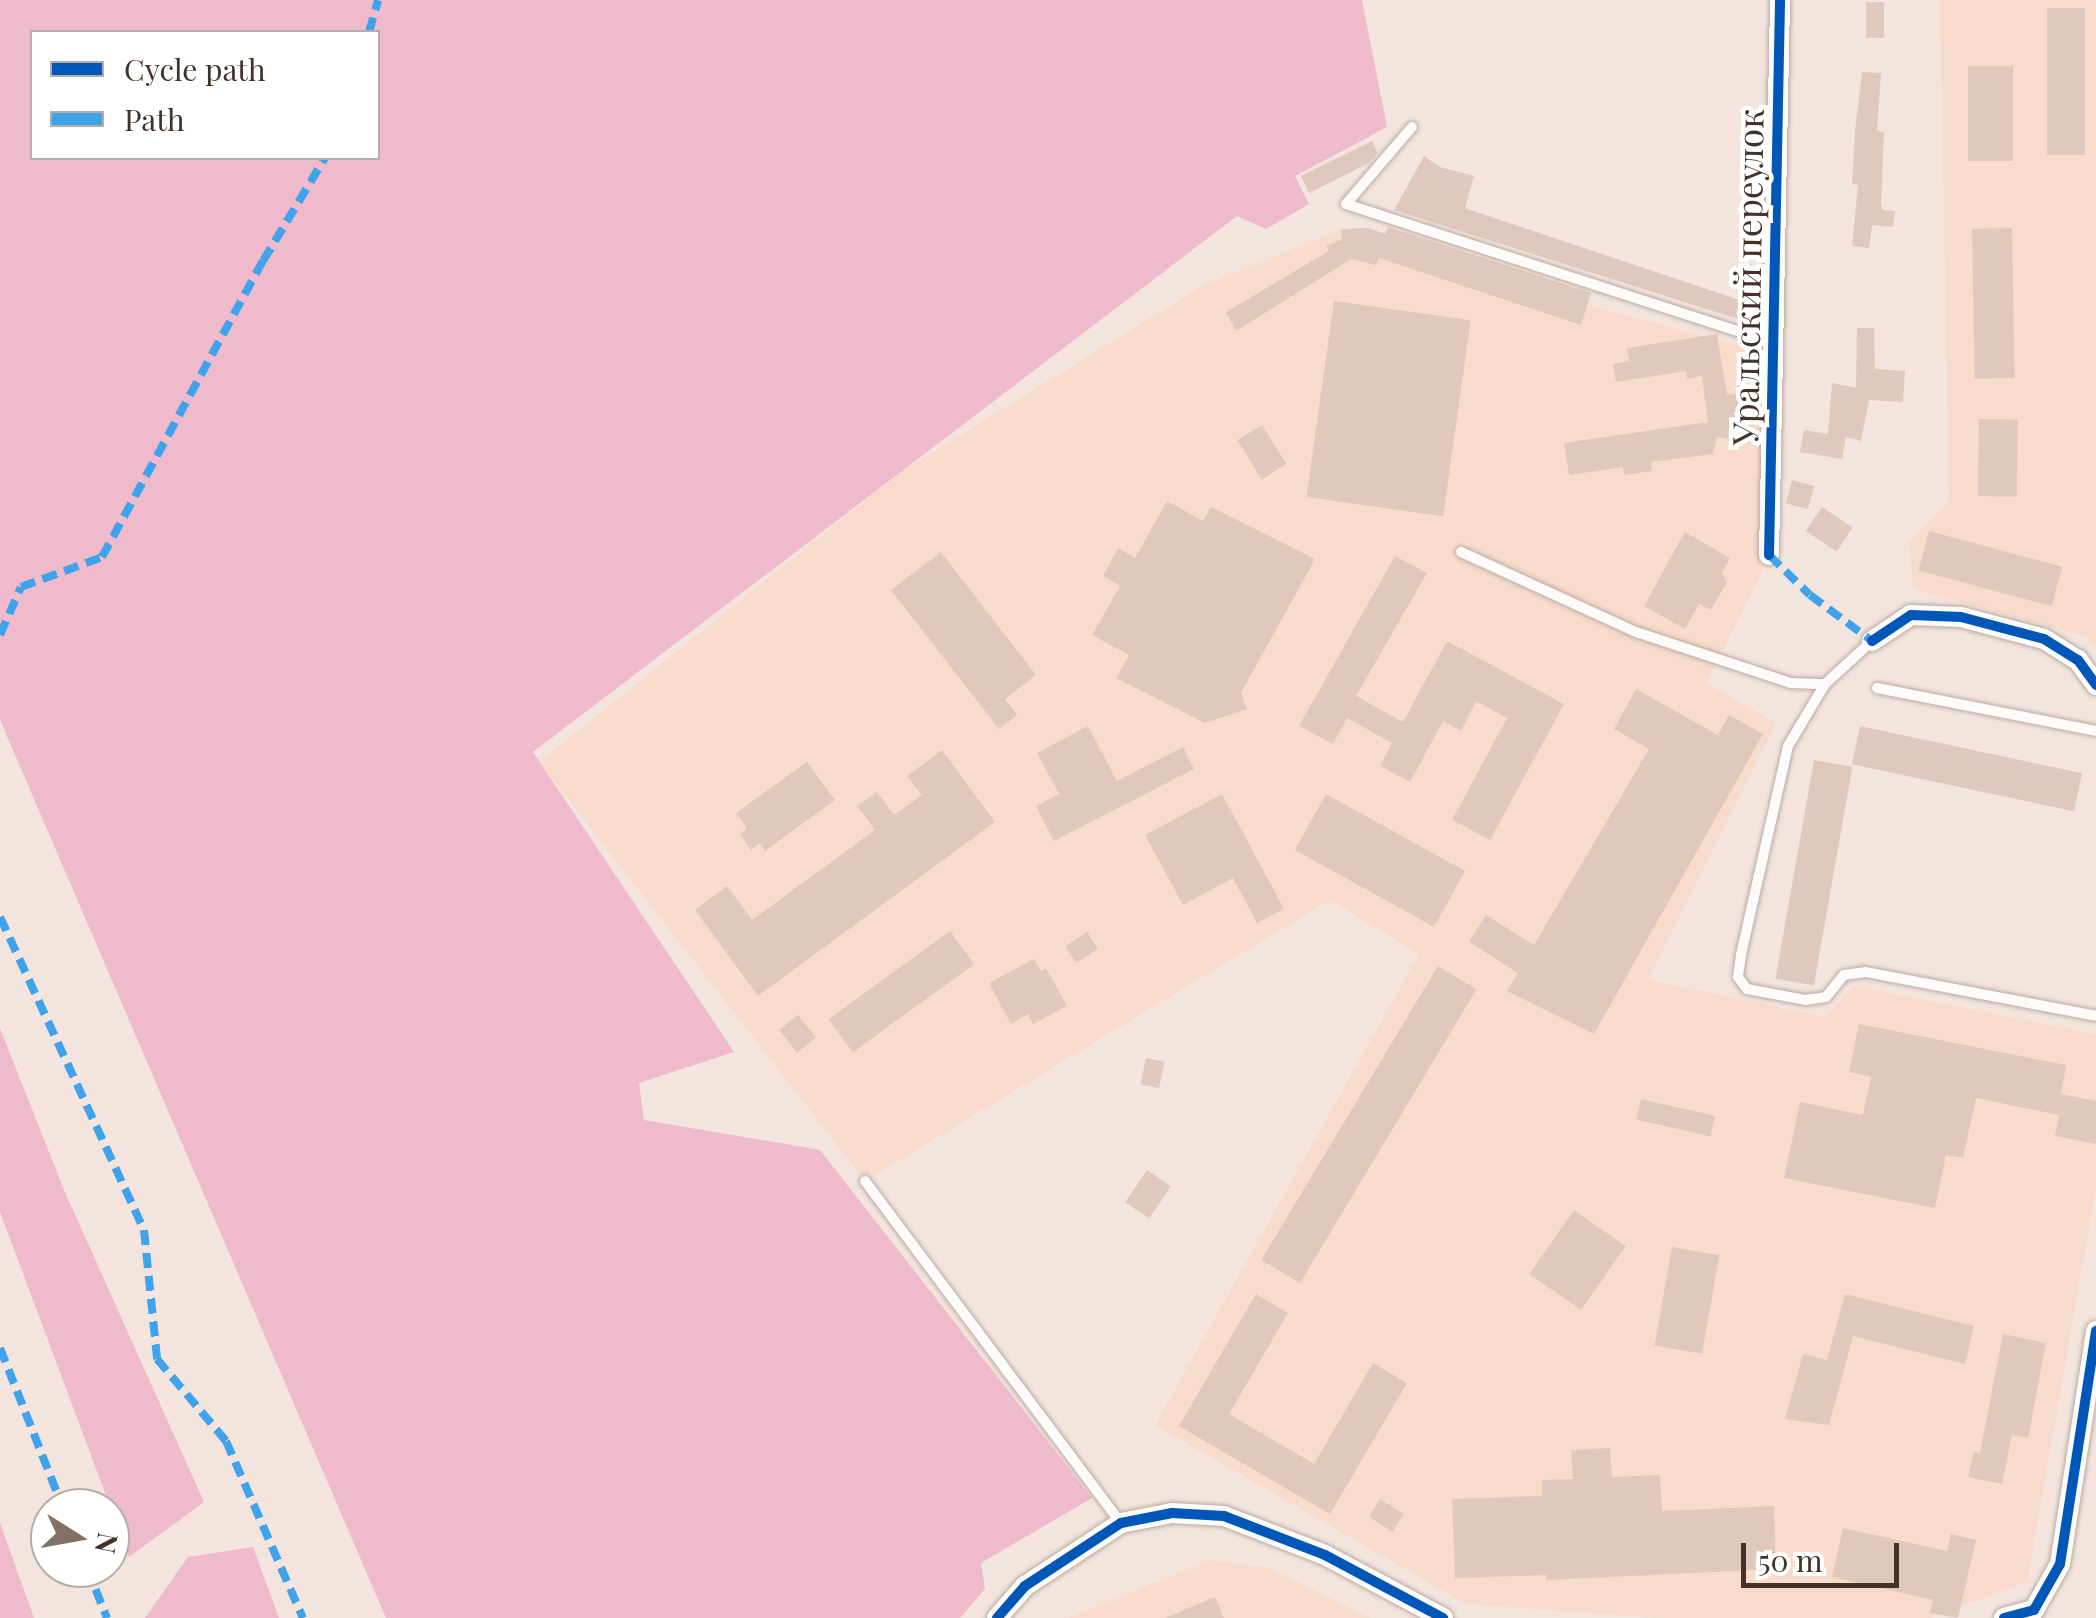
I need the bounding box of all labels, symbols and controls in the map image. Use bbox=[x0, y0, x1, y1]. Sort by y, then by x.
legend bbox=[30, 30, 380, 160]
text: Cycle path bbox=[124, 49, 266, 89]
text: Path bbox=[124, 99, 185, 139]
street label: Уральский переулок bbox=[1723, 108, 1771, 446]
north arrow bbox=[30, 1488, 130, 1588]
scale bar bbox=[1746, 1523, 1904, 1585]
text: N bbox=[88, 1530, 128, 1557]
text: 50 m bbox=[1758, 1540, 1823, 1580]

